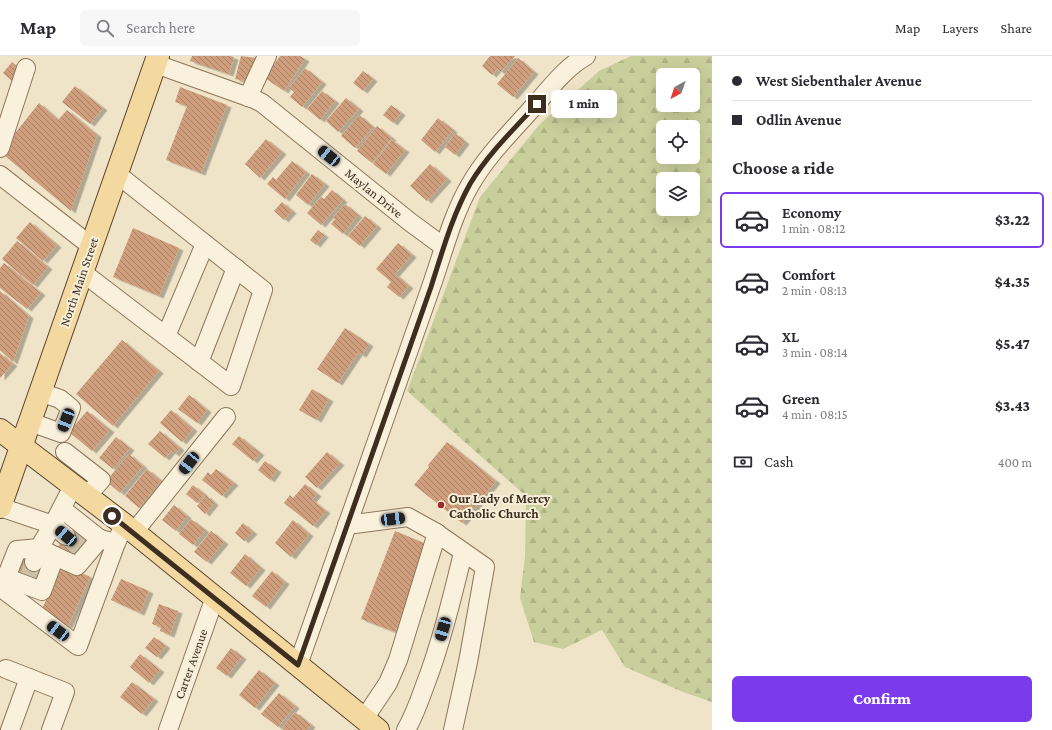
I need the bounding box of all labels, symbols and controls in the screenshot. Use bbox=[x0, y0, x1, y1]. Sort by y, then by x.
search box bbox=[80, 10, 360, 46]
text: Map bbox=[20, 17, 56, 38]
icon: search bbox=[94, 17, 116, 39]
text: Search here bbox=[126, 20, 195, 36]
text: Map bbox=[895, 20, 920, 36]
text: Layers bbox=[942, 20, 979, 36]
text: Share bbox=[1001, 20, 1032, 36]
north arrow bbox=[656, 68, 700, 112]
map controls bbox=[656, 68, 700, 216]
text: West Siebenthaler Avenue bbox=[756, 73, 922, 89]
callout: 1 min bbox=[551, 90, 617, 118]
route end bbox=[528, 95, 546, 113]
text: 1 min bbox=[569, 96, 599, 111]
text: Odlin Avenue bbox=[756, 112, 841, 128]
button: locate bbox=[656, 120, 700, 164]
car bbox=[316, 144, 342, 168]
text: Choose a ride bbox=[732, 158, 834, 178]
street label: Maylan Drive bbox=[342, 165, 406, 221]
button: layers bbox=[656, 172, 700, 216]
icon: car bbox=[734, 202, 770, 238]
text: Economy bbox=[782, 205, 841, 221]
text: $3.22 bbox=[995, 212, 1030, 228]
text: 1 min · 08:12 bbox=[782, 221, 845, 236]
street label: North Main Street bbox=[57, 235, 102, 329]
icon: car bbox=[734, 264, 770, 300]
text: Comfort bbox=[782, 267, 836, 283]
text: $4.35 bbox=[995, 274, 1030, 290]
text: 2 min · 08:13 bbox=[782, 283, 847, 298]
icon: car bbox=[734, 326, 770, 362]
text: XL bbox=[782, 329, 799, 345]
text: $5.47 bbox=[995, 336, 1030, 352]
text: 3 min · 08:14 bbox=[782, 345, 848, 360]
icon: car bbox=[734, 388, 770, 424]
text: Green bbox=[782, 391, 820, 407]
text: $3.43 bbox=[995, 398, 1030, 414]
car bbox=[56, 407, 76, 433]
text: 4 min · 08:15 bbox=[782, 407, 848, 422]
car bbox=[177, 450, 201, 476]
icon: cash bbox=[732, 451, 754, 473]
text: Cash bbox=[764, 454, 794, 470]
text: 400 m bbox=[998, 455, 1032, 470]
place label: Our Lady of Mercy Catholic Church bbox=[449, 491, 551, 521]
marker: Our Lady of Mercy Catholic Church bbox=[436, 500, 446, 510]
route start bbox=[103, 507, 121, 525]
car bbox=[380, 512, 406, 526]
car bbox=[53, 524, 79, 548]
car bbox=[434, 616, 452, 642]
car bbox=[45, 619, 71, 643]
street label: Carter Avenue bbox=[171, 627, 211, 701]
button: Confirm bbox=[732, 676, 1032, 722]

